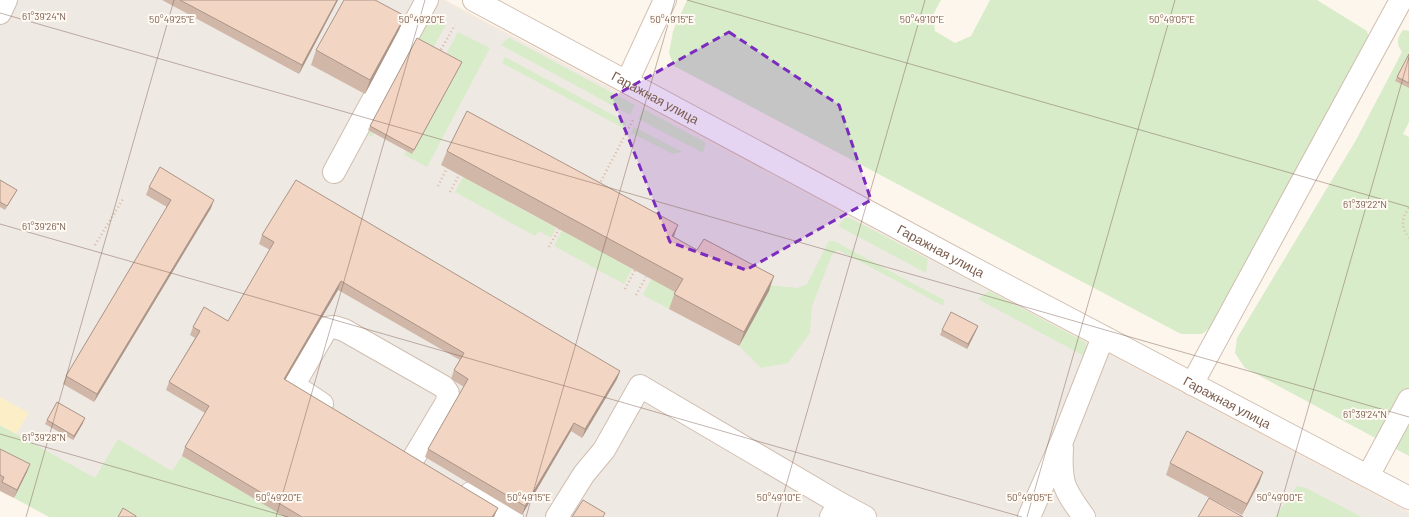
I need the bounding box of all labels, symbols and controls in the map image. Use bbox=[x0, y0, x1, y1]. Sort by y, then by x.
text: 61°39'24"N bbox=[22, 10, 66, 22]
text: 50°49'25"E bbox=[149, 13, 195, 25]
text: 50°49'20"E bbox=[399, 13, 445, 25]
text: 50°49'15"E bbox=[650, 13, 694, 25]
text: 50°49'10"E bbox=[900, 13, 944, 25]
text: 50°49'05"E bbox=[1149, 13, 1195, 25]
street label: Гаражная улица bbox=[609, 68, 702, 128]
text: 61°39'22"N bbox=[1343, 198, 1387, 210]
text: 61°39'26"N bbox=[22, 220, 66, 232]
street label: Гаражная улица bbox=[895, 221, 988, 281]
street label: Гаражная улица bbox=[1181, 373, 1274, 432]
text: 61°39'24"N bbox=[1343, 408, 1387, 420]
text: 61°39'28"N bbox=[22, 431, 66, 443]
text: 50°49'20"E bbox=[256, 491, 302, 503]
text: 50°49'15"E bbox=[507, 491, 551, 503]
text: 50°49'10"E bbox=[757, 491, 801, 503]
text: 50°49'05"E bbox=[1007, 491, 1053, 503]
text: 50°49'00"E bbox=[1257, 491, 1303, 503]

